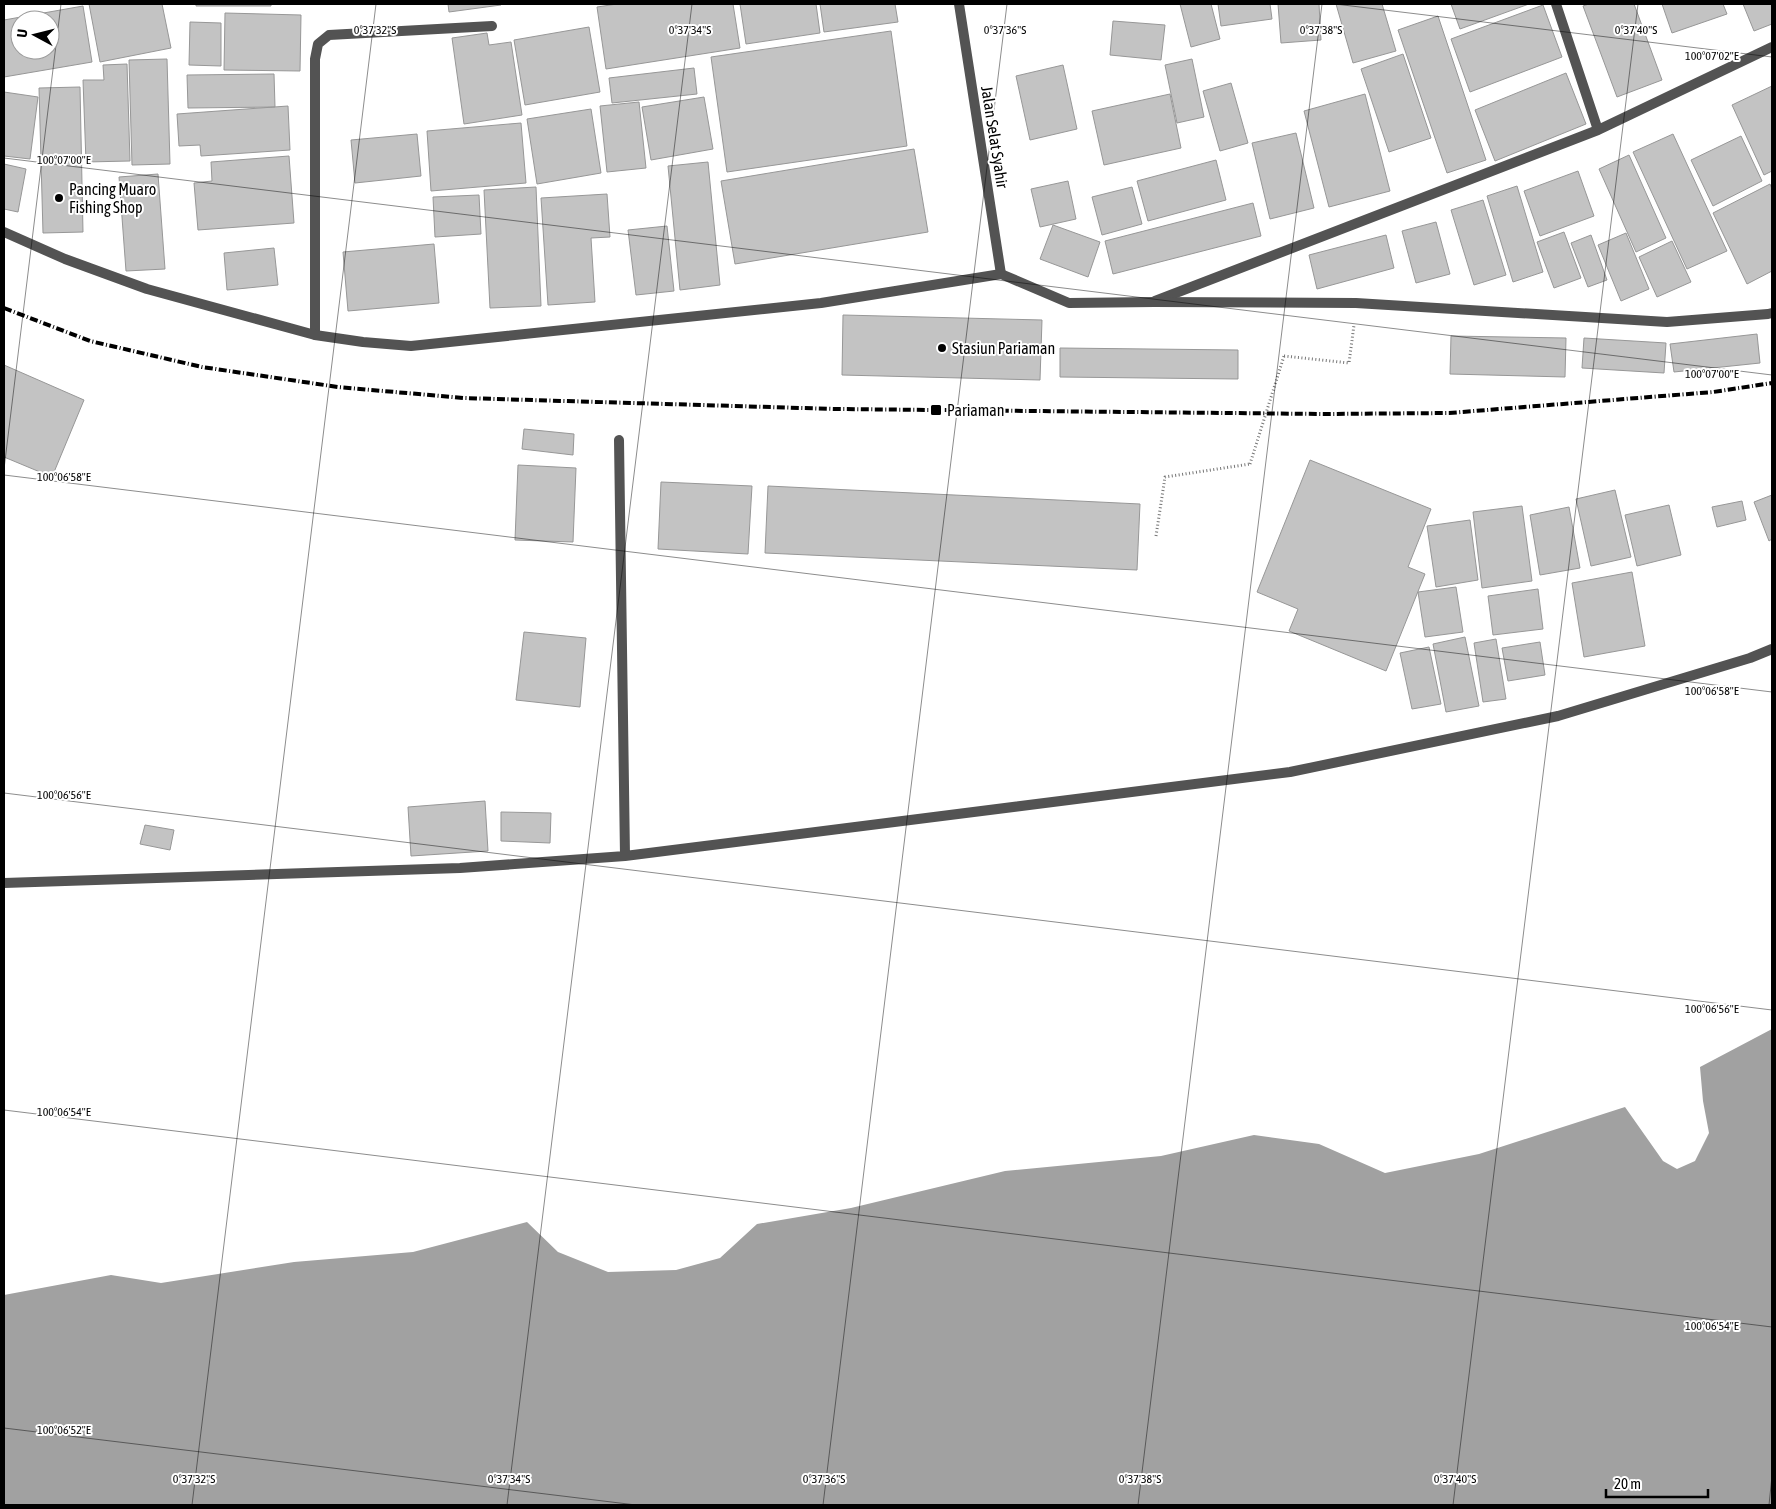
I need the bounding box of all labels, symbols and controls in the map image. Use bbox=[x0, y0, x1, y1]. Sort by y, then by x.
north arrow bbox=[10, 10, 60, 60]
text: 0°37'32"S bbox=[354, 23, 396, 37]
text: 0°37'34"S bbox=[669, 23, 711, 37]
text: 0°37'36"S bbox=[984, 23, 1026, 37]
text: 0°37'38"S bbox=[1300, 23, 1342, 37]
text: 0°37'40"S bbox=[1615, 23, 1657, 37]
text: U bbox=[14, 28, 31, 38]
text: 100°07'02"E bbox=[1685, 49, 1739, 63]
street label: Jalan Selat Syahir bbox=[977, 85, 1012, 190]
text: 100°07'00"E bbox=[37, 153, 91, 167]
place label: Pancing Muaro Fishing Shop bbox=[69, 180, 156, 217]
marker: Pancing Muaro Fishing Shop bbox=[53, 192, 65, 204]
place label: Stasiun Pariaman bbox=[952, 339, 1055, 357]
marker: Stasiun Pariaman bbox=[936, 342, 948, 354]
text: 100°07'00"E bbox=[1685, 367, 1739, 381]
place label: Pariaman bbox=[947, 401, 1005, 419]
marker: Pariaman bbox=[929, 403, 943, 417]
text: 100°06'58"E bbox=[37, 470, 91, 484]
text: 100°06'58"E bbox=[1685, 684, 1739, 698]
text: 100°06'56"E bbox=[37, 788, 91, 802]
text: 100°06'56"E bbox=[1685, 1002, 1739, 1016]
text: 100°06'54"E bbox=[37, 1105, 91, 1119]
text: 100°06'54"E bbox=[1685, 1319, 1739, 1333]
text: 100°06'52"E bbox=[37, 1423, 91, 1437]
scale bar bbox=[1606, 1466, 1708, 1498]
text: 0°37'32"S bbox=[173, 1472, 215, 1486]
text: 0°37'34"S bbox=[488, 1472, 530, 1486]
text: 0°37'36"S bbox=[803, 1472, 845, 1486]
text: 0°37'38"S bbox=[1119, 1472, 1161, 1486]
text: 0°37'40"S bbox=[1434, 1472, 1476, 1486]
text: 20 m bbox=[1614, 1475, 1641, 1492]

